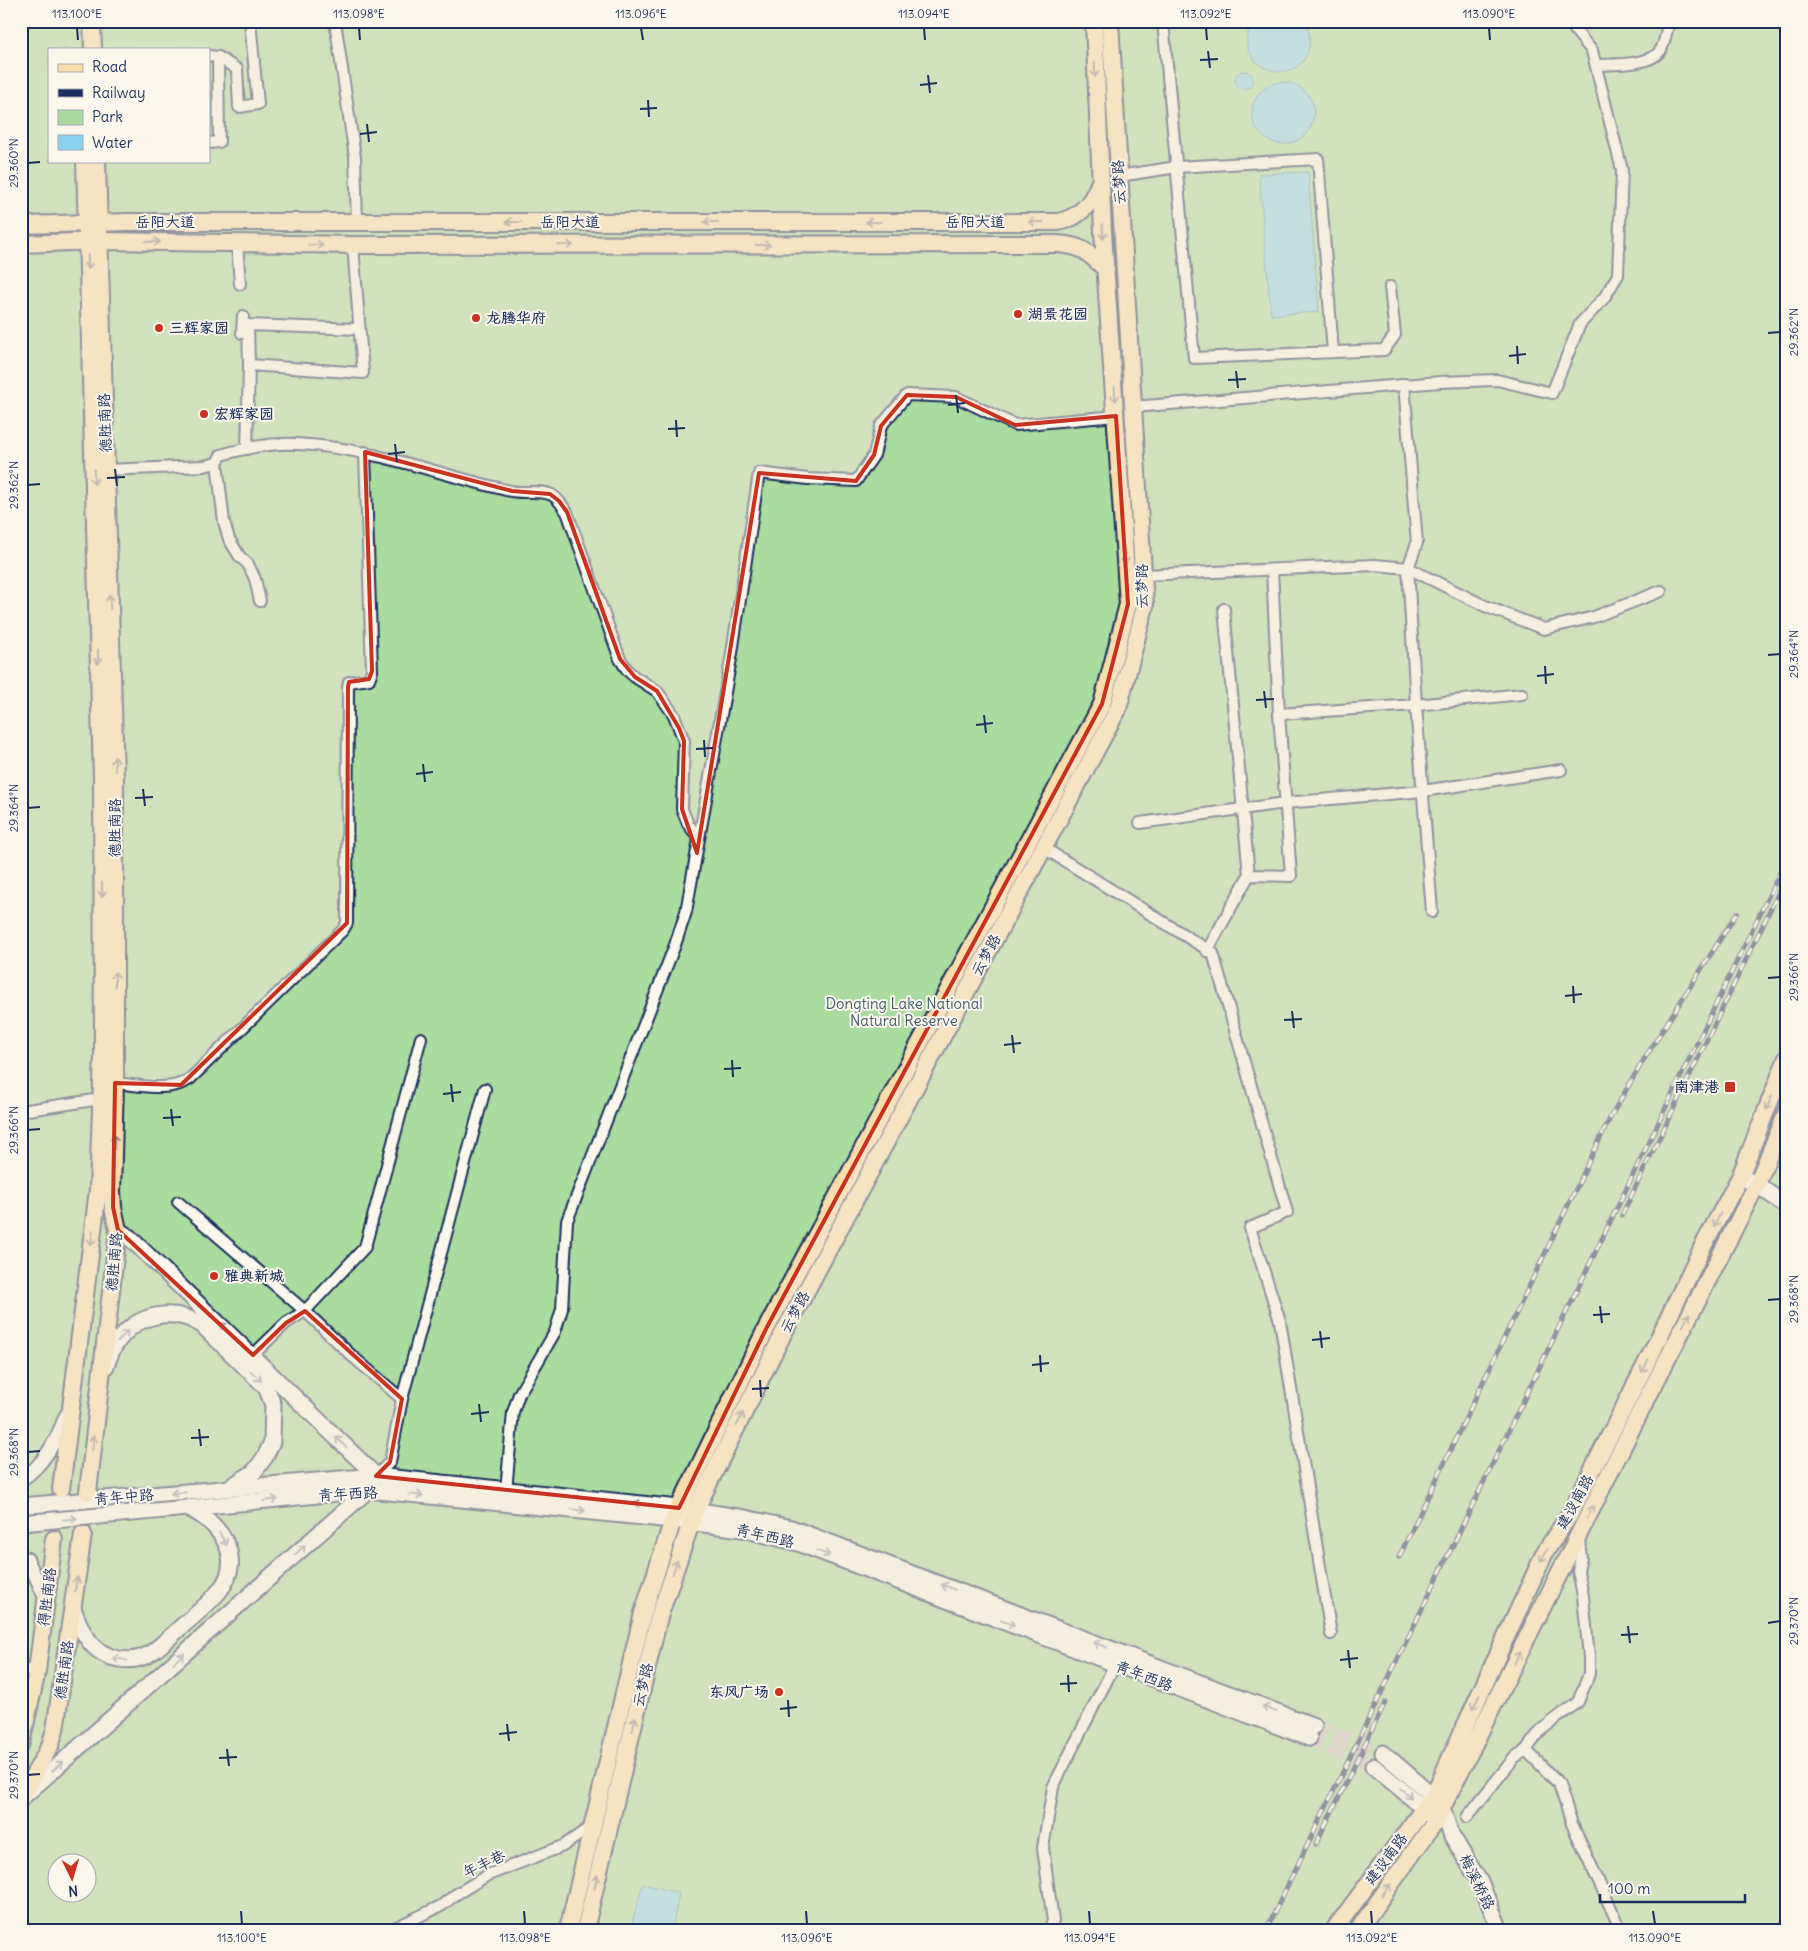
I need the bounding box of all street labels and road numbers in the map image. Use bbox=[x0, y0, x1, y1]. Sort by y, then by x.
street label: 云梦路 bbox=[1108, 159, 1129, 205]
street label: 岳阳大道 bbox=[135, 212, 195, 231]
street label: 岳阳大道 bbox=[540, 212, 600, 231]
street label: 岳阳大道 bbox=[945, 212, 1005, 231]
street label: 德胜南路 bbox=[94, 393, 115, 453]
street label: 云梦路 bbox=[1132, 563, 1151, 609]
street label: 德胜南路 bbox=[105, 798, 124, 858]
street label: 云梦路 bbox=[967, 930, 1005, 979]
street label: 德胜南路 bbox=[101, 1231, 126, 1293]
street label: 云梦路 bbox=[776, 1287, 814, 1336]
street label: 建设南路 bbox=[1552, 1471, 1597, 1533]
street label: 青年西路 bbox=[318, 1482, 378, 1505]
street label: 青年中路 bbox=[93, 1484, 155, 1509]
street label: 青年西路 bbox=[734, 1520, 796, 1552]
street label: 得胜南路 bbox=[33, 1566, 60, 1628]
street label: 德胜南路 bbox=[50, 1639, 77, 1701]
street label: 青年西路 bbox=[1113, 1656, 1176, 1695]
street label: 云梦路 bbox=[628, 1661, 657, 1709]
street label: 建设南路 bbox=[1360, 1829, 1411, 1888]
street label: 年丰巷 bbox=[459, 1845, 508, 1882]
street label: 梅溪桥路 bbox=[1455, 1851, 1500, 1913]

